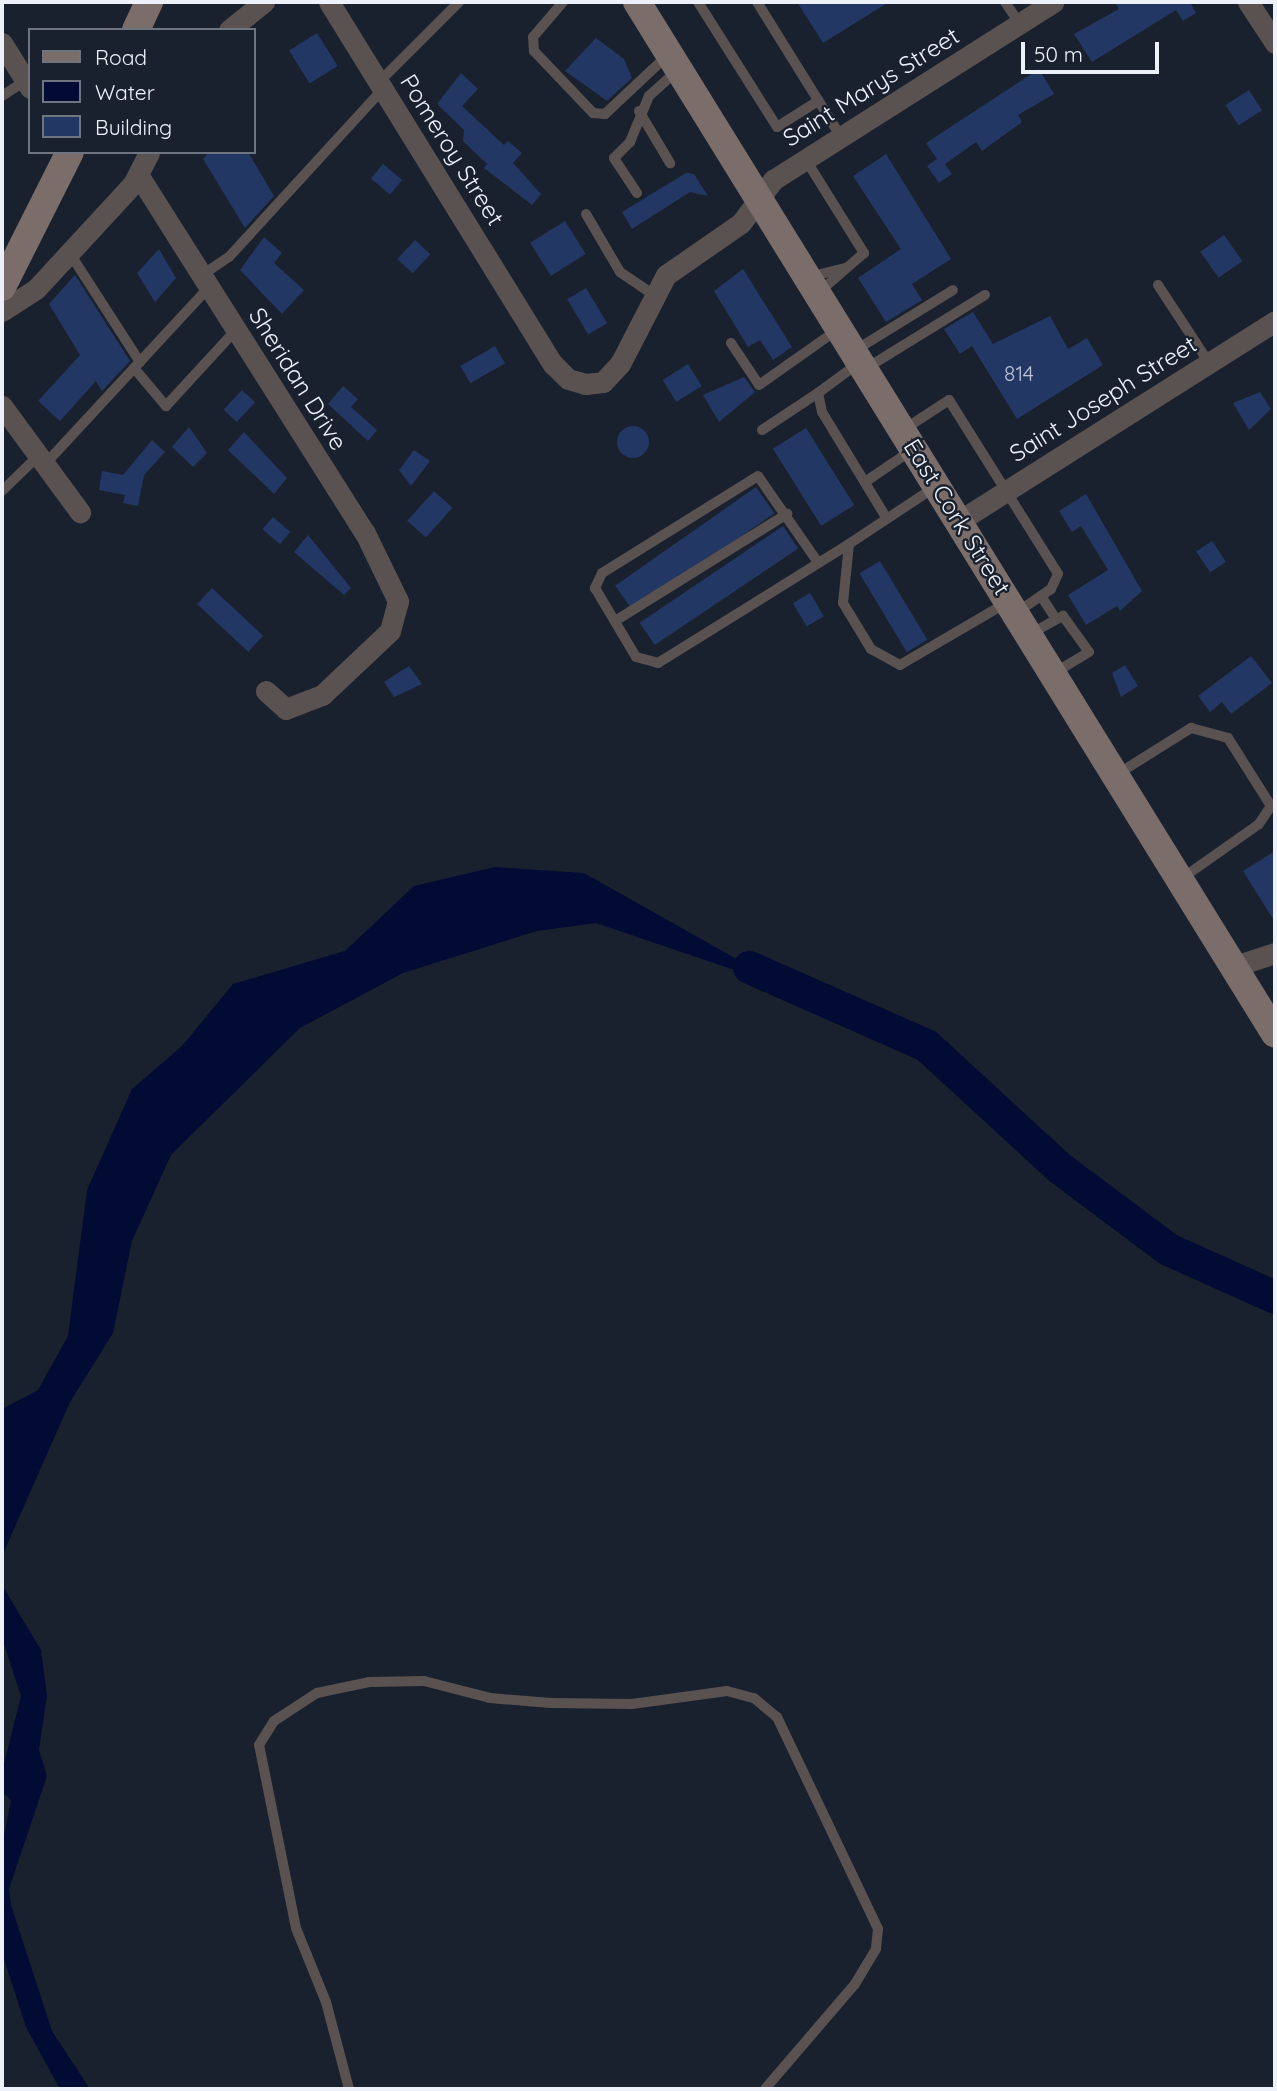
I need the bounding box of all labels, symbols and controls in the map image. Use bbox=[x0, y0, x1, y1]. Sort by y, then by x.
street label: Saint Marys Street bbox=[778, 21, 964, 153]
legend bbox=[28, 28, 256, 154]
scale bar bbox=[1025, 28, 1163, 72]
text: 50 m bbox=[1034, 41, 1083, 67]
text: Road bbox=[95, 44, 147, 70]
street label: Pomeroy Street bbox=[394, 69, 510, 231]
text: Water bbox=[95, 79, 155, 105]
text: Building bbox=[95, 114, 172, 140]
street label: Sheridan Drive bbox=[243, 303, 353, 455]
street label: Saint Joseph Street bbox=[1004, 330, 1202, 468]
house number: 814 bbox=[1004, 360, 1034, 386]
street label: East Cork Street bbox=[897, 434, 1017, 600]

